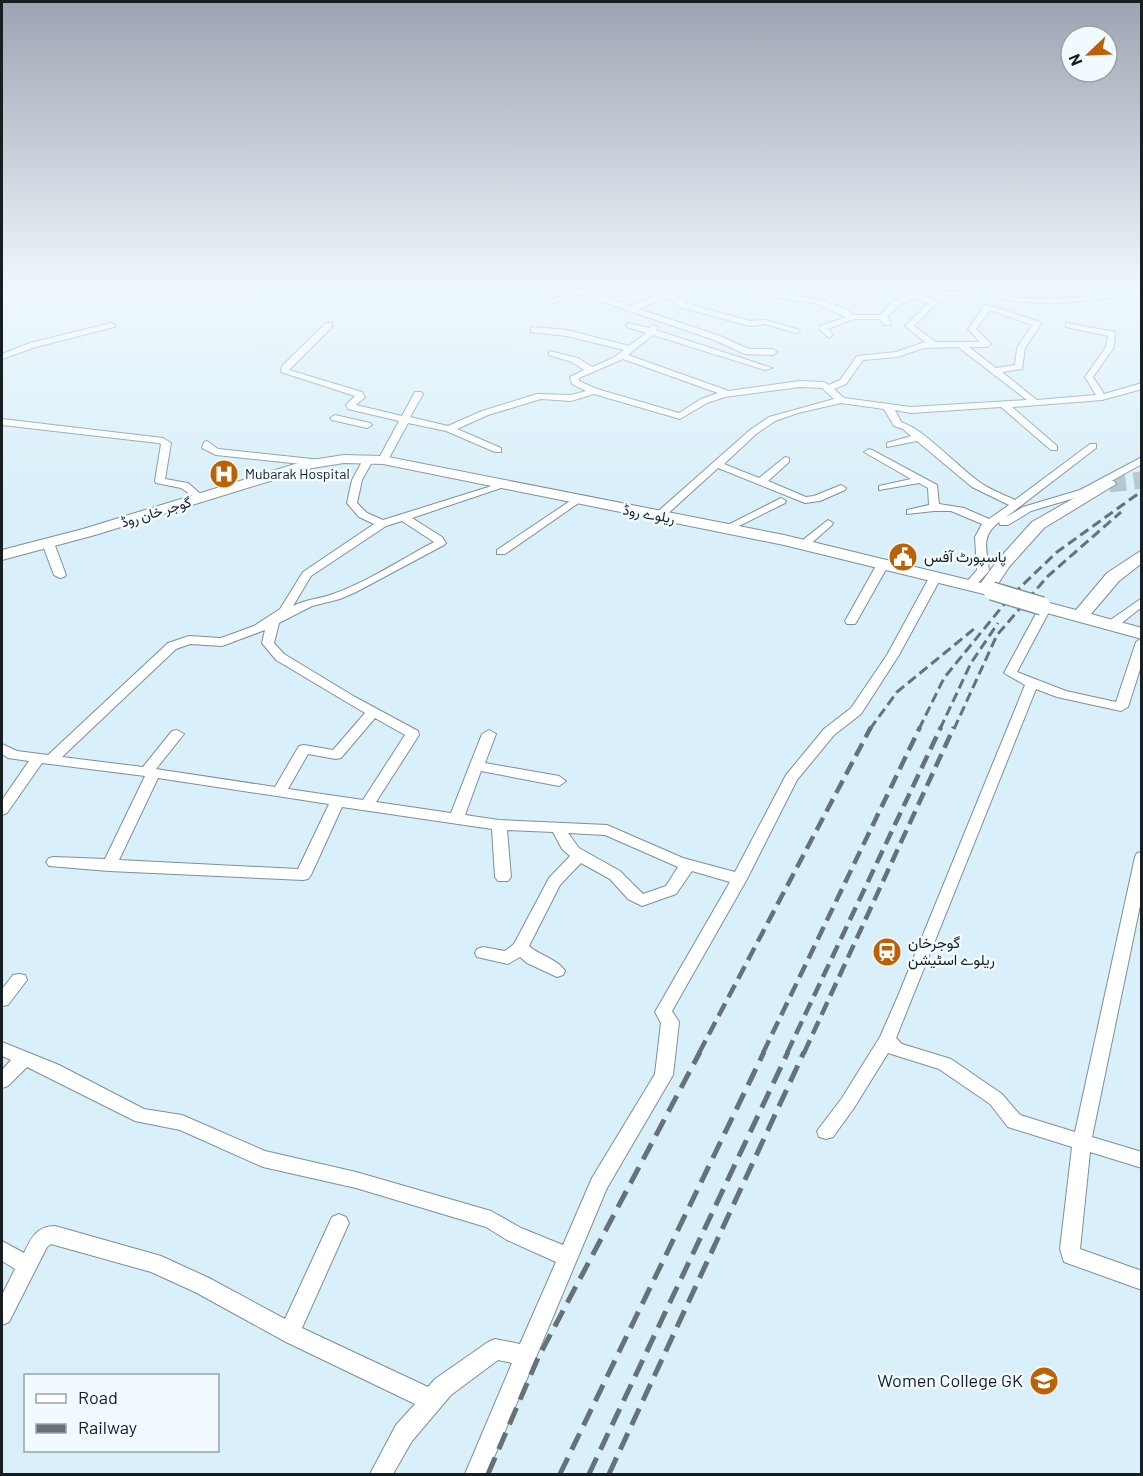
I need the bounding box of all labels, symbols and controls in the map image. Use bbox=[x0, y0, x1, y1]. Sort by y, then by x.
north arrow bbox=[1059, 24, 1119, 84]
text: N bbox=[1064, 51, 1086, 69]
hospital icon: Mubarak Hospital bbox=[208, 458, 240, 490]
place label: Mubarak Hospital bbox=[245, 465, 350, 482]
street label: گوجر خان روڈ bbox=[119, 493, 193, 531]
street label: ریلوے روڈ bbox=[622, 501, 677, 527]
public building icon: پاسپورٹ آفس bbox=[887, 541, 919, 573]
place label: پاسپورٹ آفس bbox=[924, 547, 1006, 567]
place label: گوجرخان ریلوے اسٹیشن bbox=[908, 933, 995, 970]
station icon: گوجرخان ریلوے اسٹیشن bbox=[871, 936, 903, 968]
school or university icon: Women College GK bbox=[1028, 1365, 1060, 1397]
place label: Women College GK bbox=[877, 1369, 1023, 1391]
legend bbox=[24, 1374, 219, 1452]
text: Road bbox=[78, 1386, 118, 1408]
text: Railway bbox=[78, 1416, 137, 1438]

